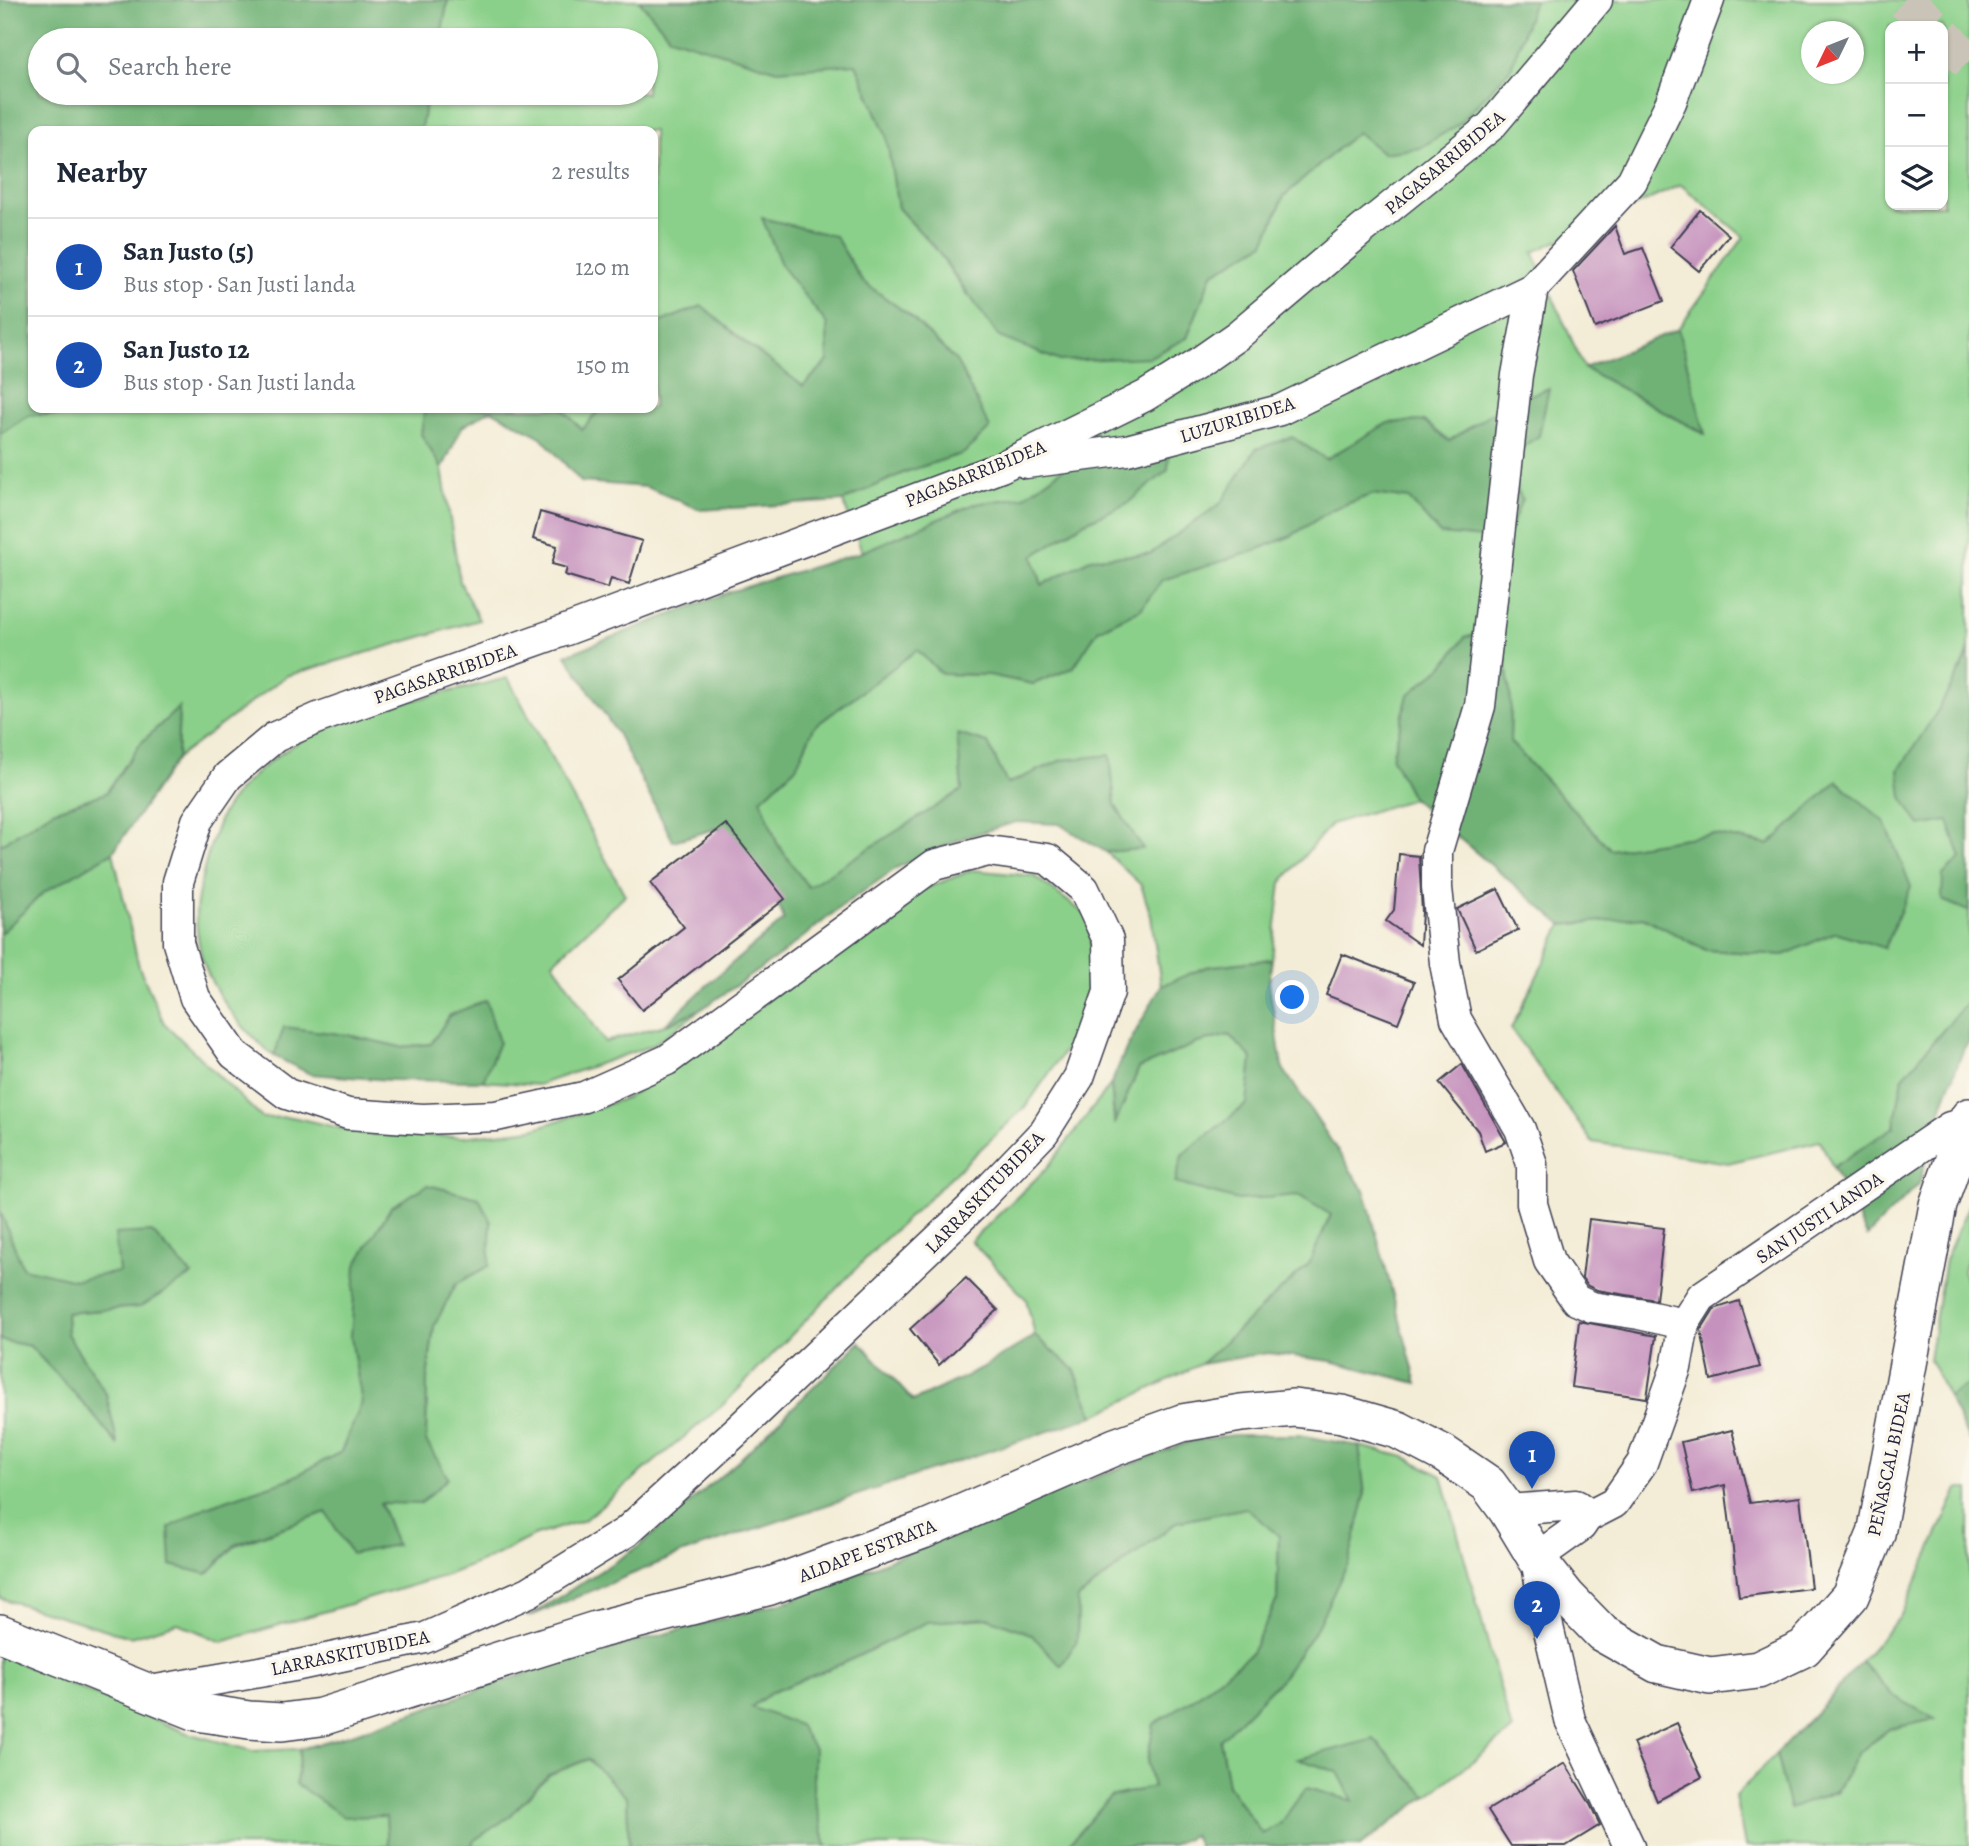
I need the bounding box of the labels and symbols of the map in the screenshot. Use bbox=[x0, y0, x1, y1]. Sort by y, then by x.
north arrow bbox=[1801, 21, 1864, 84]
street label: PAGASARRIBIDEA bbox=[1379, 104, 1511, 221]
street label: LUZURIBIDEA bbox=[1177, 390, 1299, 450]
street label: PAGASARRIBIDEA bbox=[901, 433, 1051, 514]
street label: PAGASARRIBIDEA bbox=[370, 637, 521, 711]
your location bbox=[1275, 980, 1309, 1014]
street label: LARRASKITUBIDEA bbox=[919, 1125, 1051, 1260]
street label: SAN JUSTI LANDA bbox=[1751, 1165, 1889, 1270]
street label: PEÑASCAL BIDEA bbox=[1861, 1389, 1917, 1539]
pin: 1 bbox=[1509, 1431, 1555, 1489]
street label: ALDAPE ESTRATA bbox=[794, 1512, 941, 1589]
pin: 2 bbox=[1514, 1581, 1560, 1639]
street label: LARRASKITUBIDEA bbox=[269, 1623, 433, 1682]

